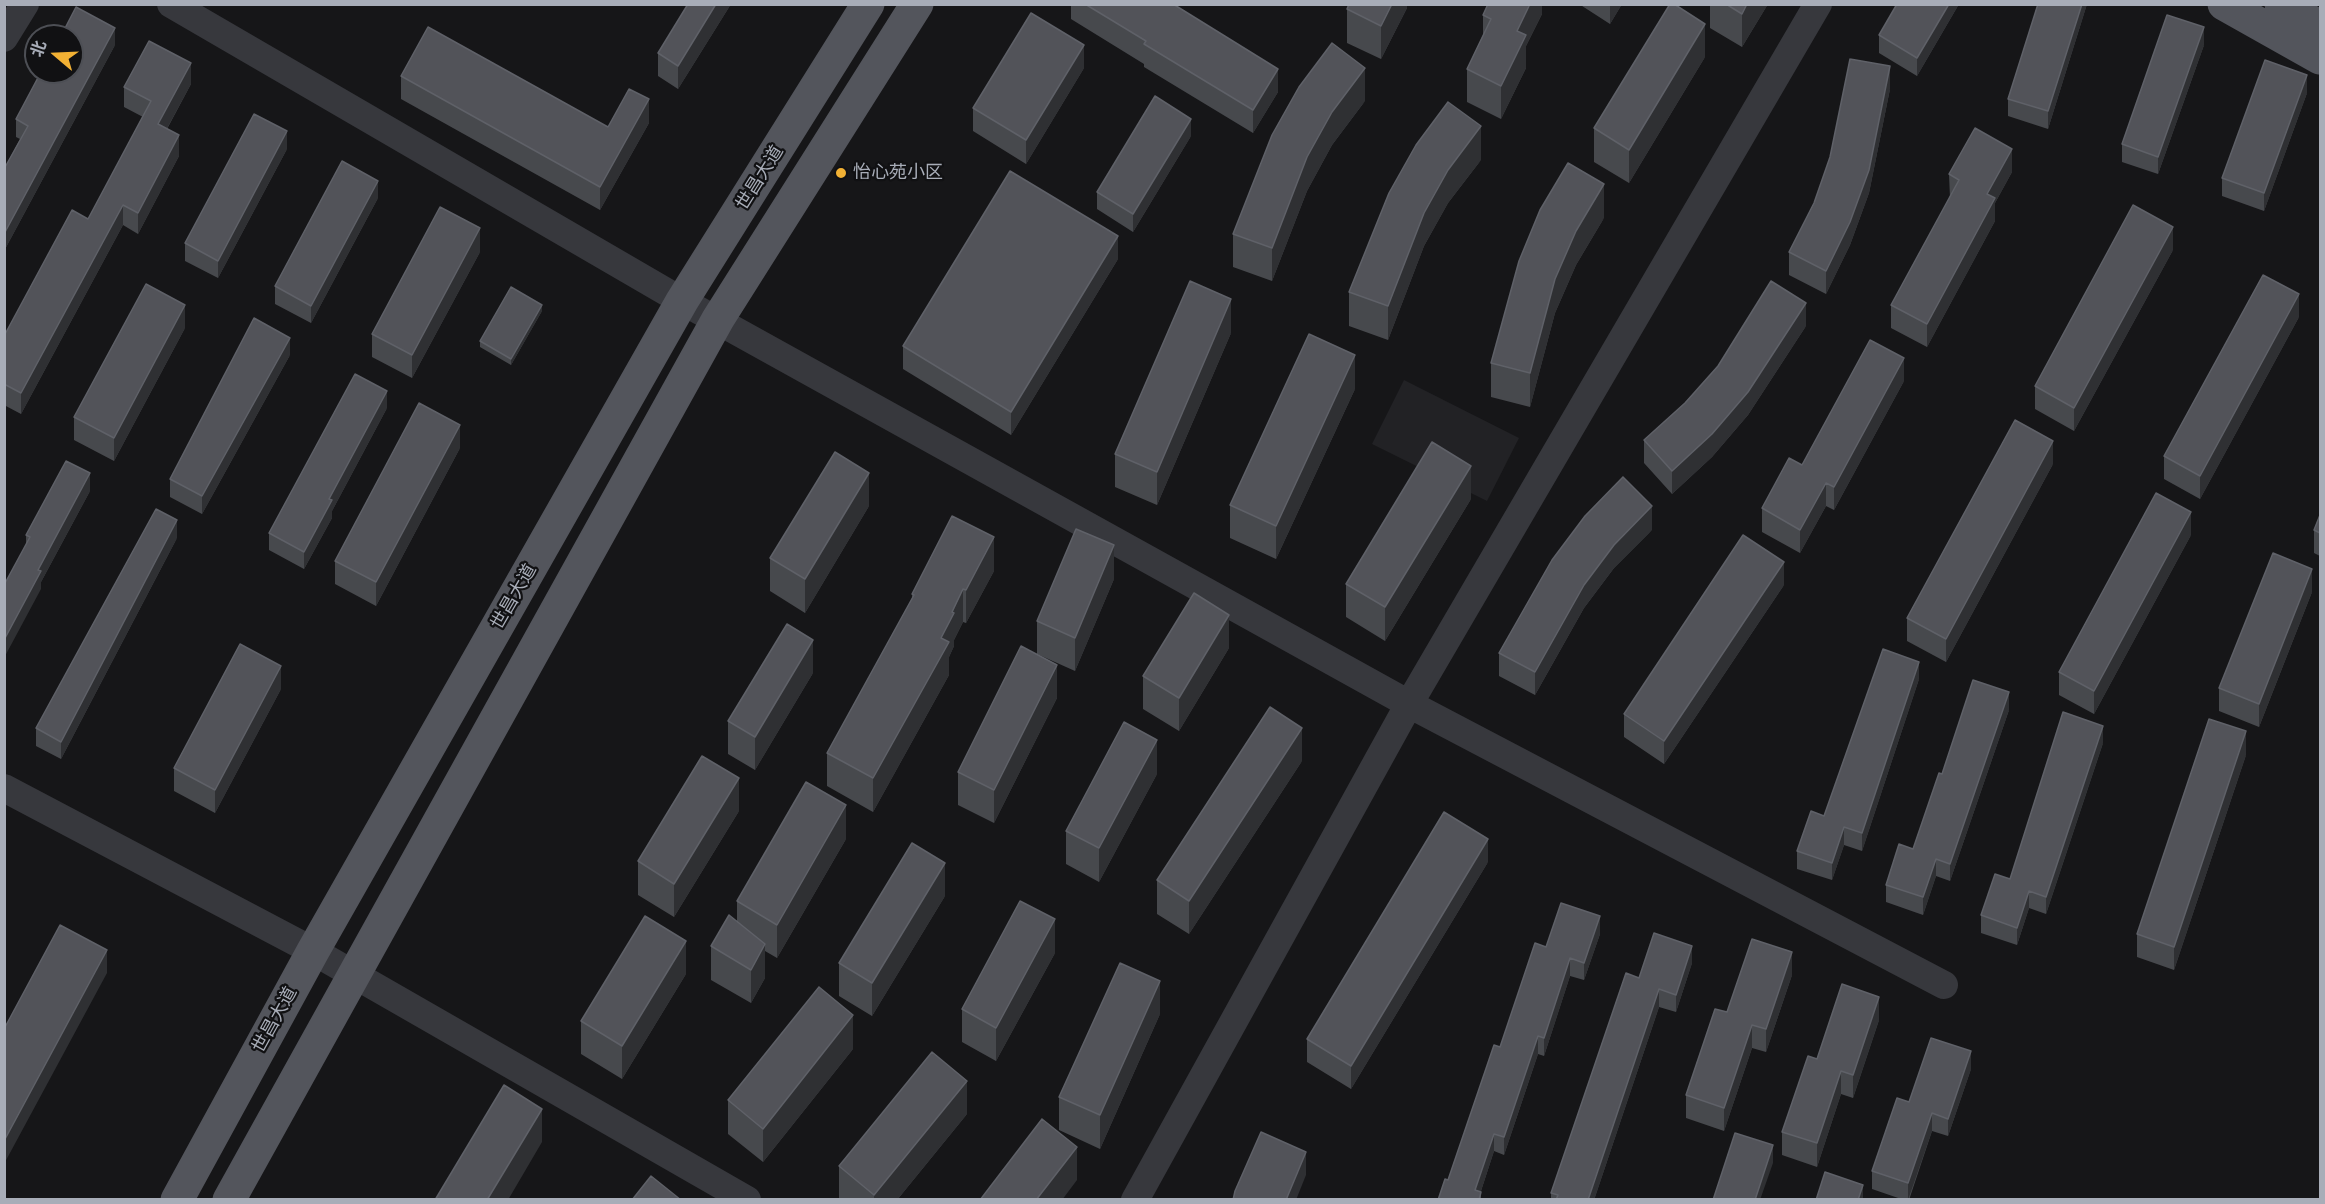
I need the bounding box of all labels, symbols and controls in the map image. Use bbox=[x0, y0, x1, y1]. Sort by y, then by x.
north arrow bbox=[24, 24, 84, 84]
text: 北 bbox=[27, 38, 50, 59]
street label: 世昌大道 bbox=[732, 142, 788, 214]
place label: 怡心苑小区 bbox=[853, 162, 943, 184]
marker: 怡心苑小区 bbox=[834, 166, 848, 180]
street label: 世昌大道 bbox=[487, 560, 541, 634]
street label: 世昌大道 bbox=[248, 983, 302, 1057]

